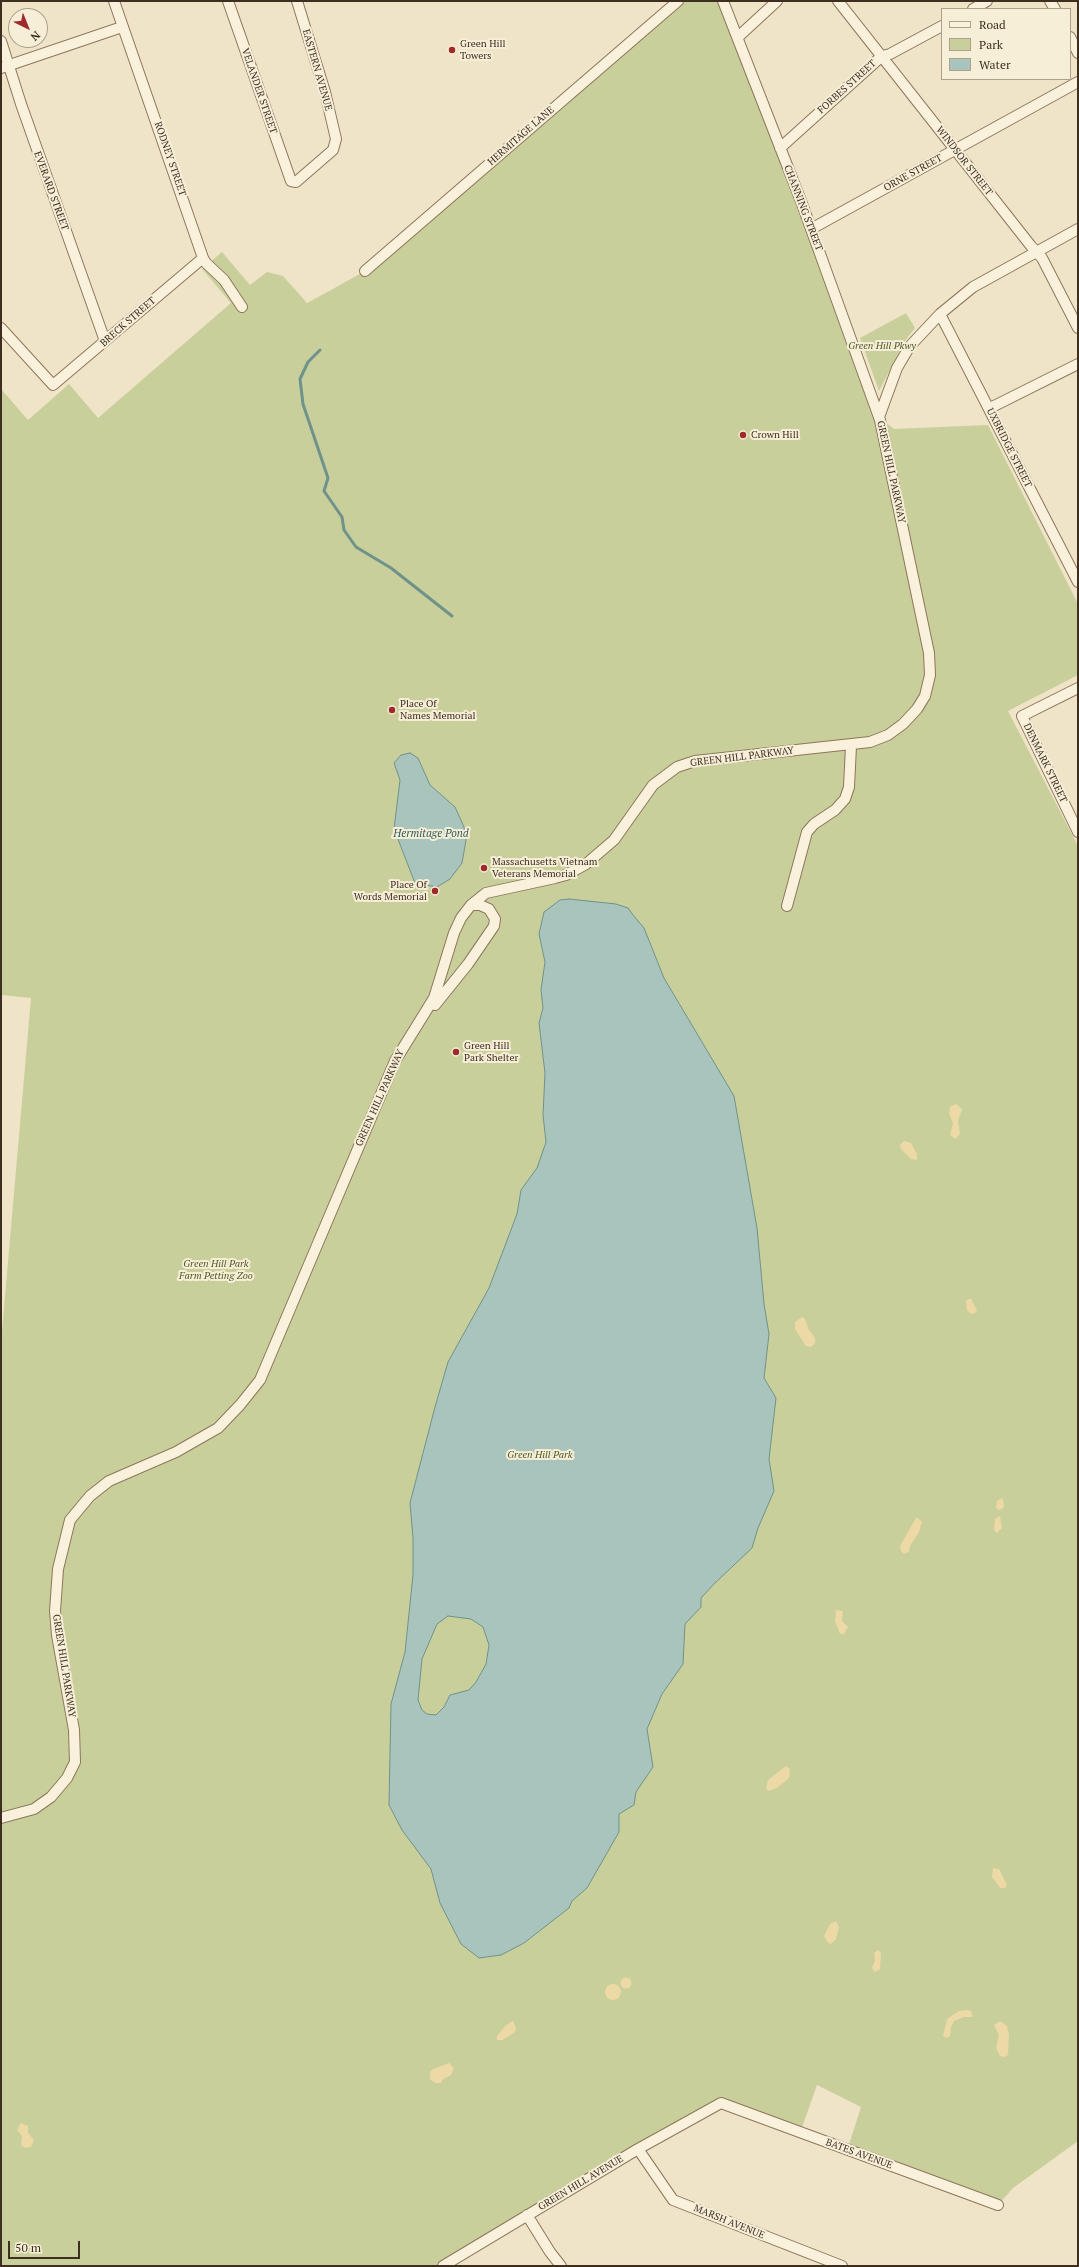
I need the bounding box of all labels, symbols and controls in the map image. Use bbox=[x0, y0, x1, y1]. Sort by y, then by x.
north arrow bbox=[8, 8, 48, 48]
legend bbox=[941, 8, 1071, 80]
text: Road bbox=[979, 17, 1006, 32]
text: N bbox=[28, 28, 43, 44]
street label: EASTERN AVENUE bbox=[300, 28, 334, 112]
text: Park bbox=[979, 37, 1003, 52]
place label: Green Hill Towers bbox=[460, 38, 505, 62]
marker: Green Hill Towers bbox=[447, 45, 457, 55]
street label: VELANDER STREET bbox=[239, 47, 279, 135]
text: Water bbox=[979, 57, 1011, 72]
street label: FORBES STREET bbox=[815, 58, 879, 116]
street label: HERMITAGE LANE bbox=[485, 104, 557, 168]
street label: RODNEY STREET bbox=[152, 120, 188, 198]
street label: WINDSOR STREET bbox=[933, 124, 995, 198]
street label: EVERARD STREET bbox=[31, 150, 71, 232]
street label: ORNE STREET bbox=[882, 152, 944, 194]
street label: CHANNING STREET bbox=[781, 163, 825, 253]
street label: BRECK STREET bbox=[98, 295, 158, 349]
park label: Green Hill Pkwy bbox=[848, 340, 916, 352]
street label: UXBRIDGE STREET bbox=[984, 406, 1034, 490]
street label: GREEN HILL PARKWAY bbox=[874, 420, 908, 524]
place label: Crown Hill bbox=[751, 429, 799, 441]
marker: Crown Hill bbox=[738, 430, 748, 440]
place label: Place Of Names Memorial bbox=[400, 698, 476, 722]
marker: Place Of Names Memorial bbox=[387, 705, 397, 715]
street label: DENMARK STREET bbox=[1021, 721, 1069, 805]
street label: GREEN HILL PARKWAY bbox=[689, 745, 795, 769]
water label: Hermitage Pond bbox=[393, 827, 469, 841]
place label: Massachusetts Vietnam Veterans Memorial bbox=[492, 856, 597, 880]
marker: Massachusetts Vietnam Veterans Memorial bbox=[479, 863, 489, 873]
place label: Place Of Words Memorial bbox=[354, 879, 427, 902]
marker: Place Of Words Memorial bbox=[430, 886, 440, 896]
place label: Green Hill Park Shelter bbox=[464, 1040, 518, 1064]
marker: Green Hill Park Shelter bbox=[451, 1047, 461, 1057]
street label: GREEN HILL PARKWAY bbox=[353, 1048, 407, 1148]
park label: Green Hill Park Farm Petting Zoo bbox=[179, 1258, 253, 1282]
park label: Green Hill Park bbox=[507, 1449, 573, 1461]
street label: GREEN HILL PARKWAY bbox=[50, 1613, 78, 1719]
street label: BATES AVENUE bbox=[824, 2136, 894, 2172]
street label: GREEN HILL AVENUE bbox=[536, 2153, 626, 2213]
street label: MARSH AVENUE bbox=[692, 2202, 766, 2242]
scale bar bbox=[10, 2233, 82, 2259]
text: 50 m bbox=[15, 2240, 41, 2255]

